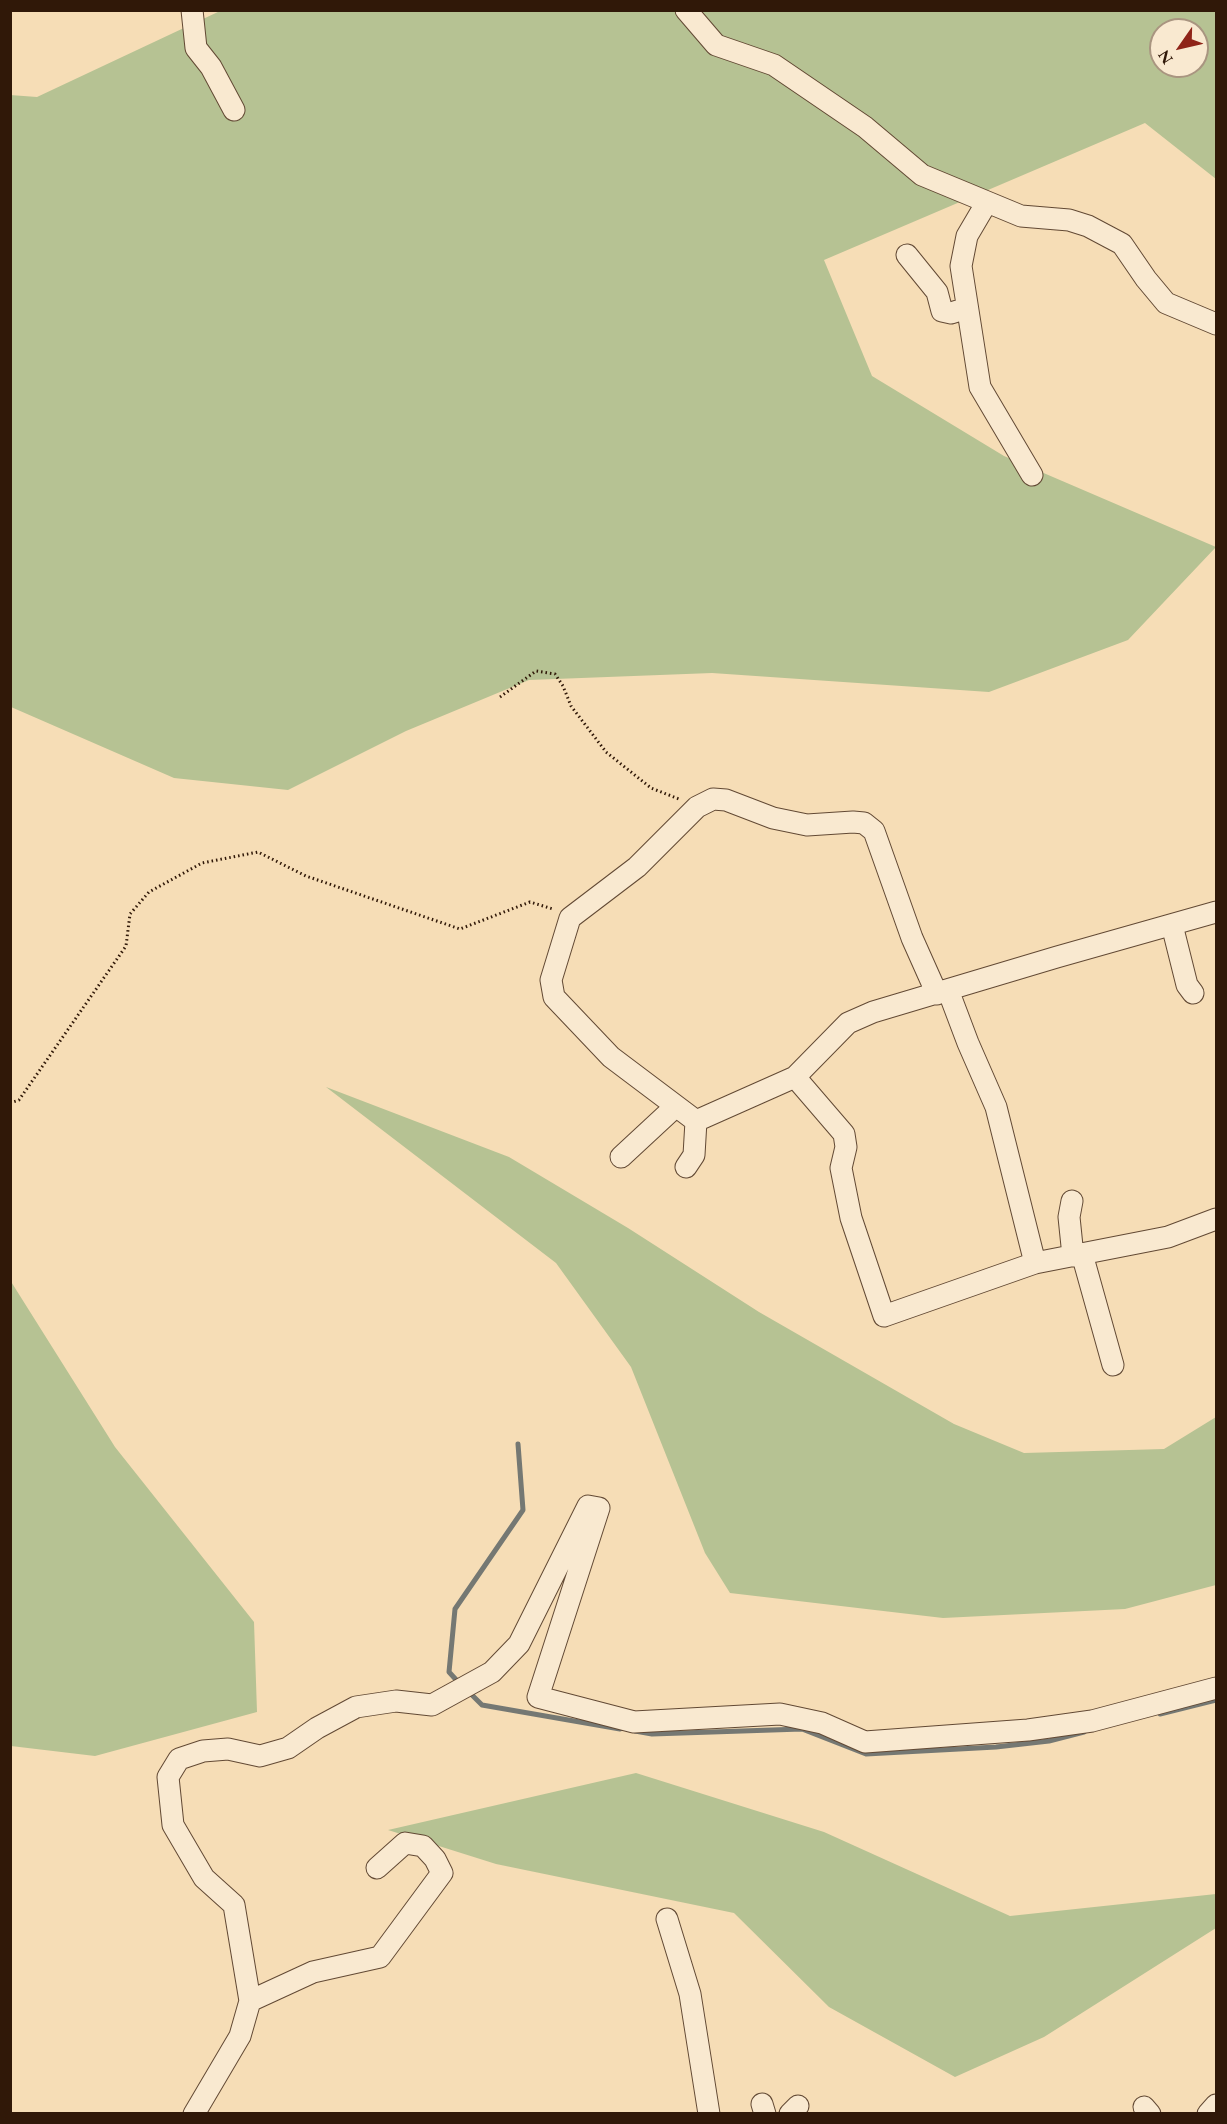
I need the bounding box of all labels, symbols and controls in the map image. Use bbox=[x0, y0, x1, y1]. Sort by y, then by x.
north arrow bbox=[1149, 18, 1209, 78]
text: N bbox=[1153, 46, 1178, 68]

